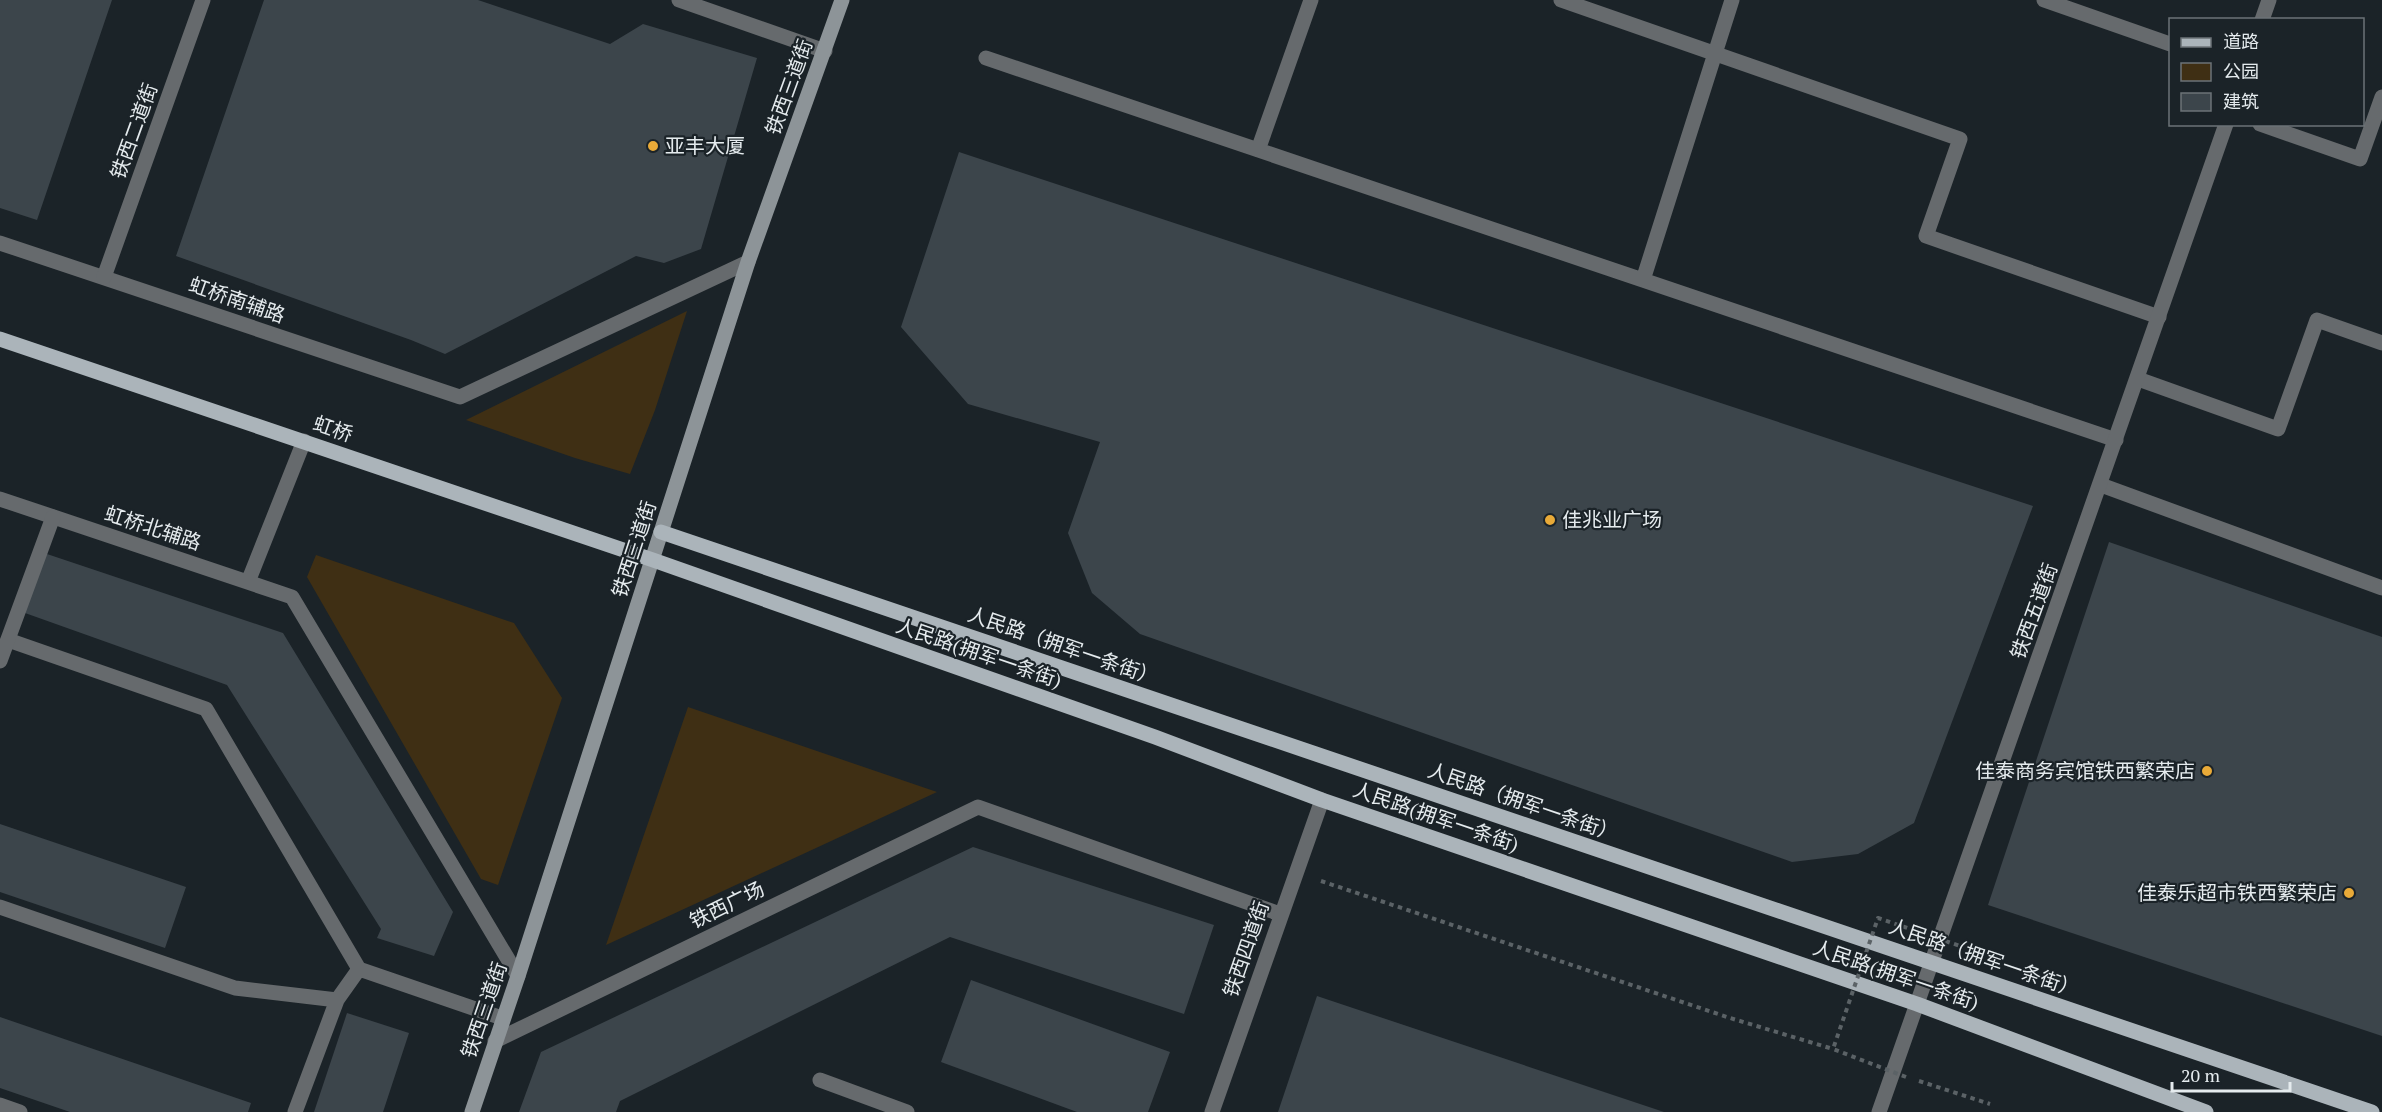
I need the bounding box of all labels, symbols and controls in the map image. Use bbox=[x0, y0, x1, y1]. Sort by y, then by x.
legend bbox=[2169, 18, 2364, 126]
text: 道路 bbox=[2223, 29, 2259, 53]
street label: 铁西三道街 bbox=[759, 35, 818, 138]
text: 公园 bbox=[2223, 59, 2259, 83]
street label: 铁西二道街 bbox=[104, 79, 163, 182]
text: 建筑 bbox=[2223, 89, 2259, 113]
place label: 亚丰大厦 bbox=[665, 132, 745, 159]
marker: 亚丰大厦 bbox=[646, 139, 660, 153]
street label: 虹桥南辅路 bbox=[185, 270, 289, 329]
street label: 虹桥 bbox=[310, 409, 356, 448]
street label: 铁西三道街 bbox=[605, 497, 662, 601]
street label: 虹桥北辅路 bbox=[101, 499, 205, 556]
place label: 佳兆业广场 bbox=[1562, 506, 1662, 533]
marker: 佳兆业广场 bbox=[1543, 513, 1557, 527]
street label: 铁西五道街 bbox=[2004, 559, 2063, 662]
street label: 人民路（拥军一条街） bbox=[964, 600, 1162, 691]
street label: 人民路(拥军一条街) bbox=[893, 611, 1066, 694]
street label: 人民路（拥军一条街） bbox=[1424, 756, 1622, 847]
place label: 佳泰商务宾馆铁西繁荣店 bbox=[1975, 757, 2195, 784]
marker: 佳泰商务宾馆铁西繁荣店 bbox=[2200, 764, 2214, 778]
street label: 人民路(拥军一条街) bbox=[1350, 775, 1523, 858]
street label: 铁西广场 bbox=[685, 875, 769, 934]
place label: 佳泰乐超市铁西繁荣店 bbox=[2137, 879, 2337, 906]
marker: 佳泰乐超市铁西繁荣店 bbox=[2342, 886, 2356, 900]
street label: 铁西四道街 bbox=[1216, 897, 1275, 1001]
street label: 人民路（拥军一条街） bbox=[1885, 912, 2083, 1003]
street label: 人民路(拥军一条街) bbox=[1810, 933, 1983, 1016]
street label: 铁西三道街 bbox=[454, 958, 513, 1062]
scale bar bbox=[2172, 1055, 2290, 1093]
text: 20 m bbox=[2181, 1063, 2221, 1087]

